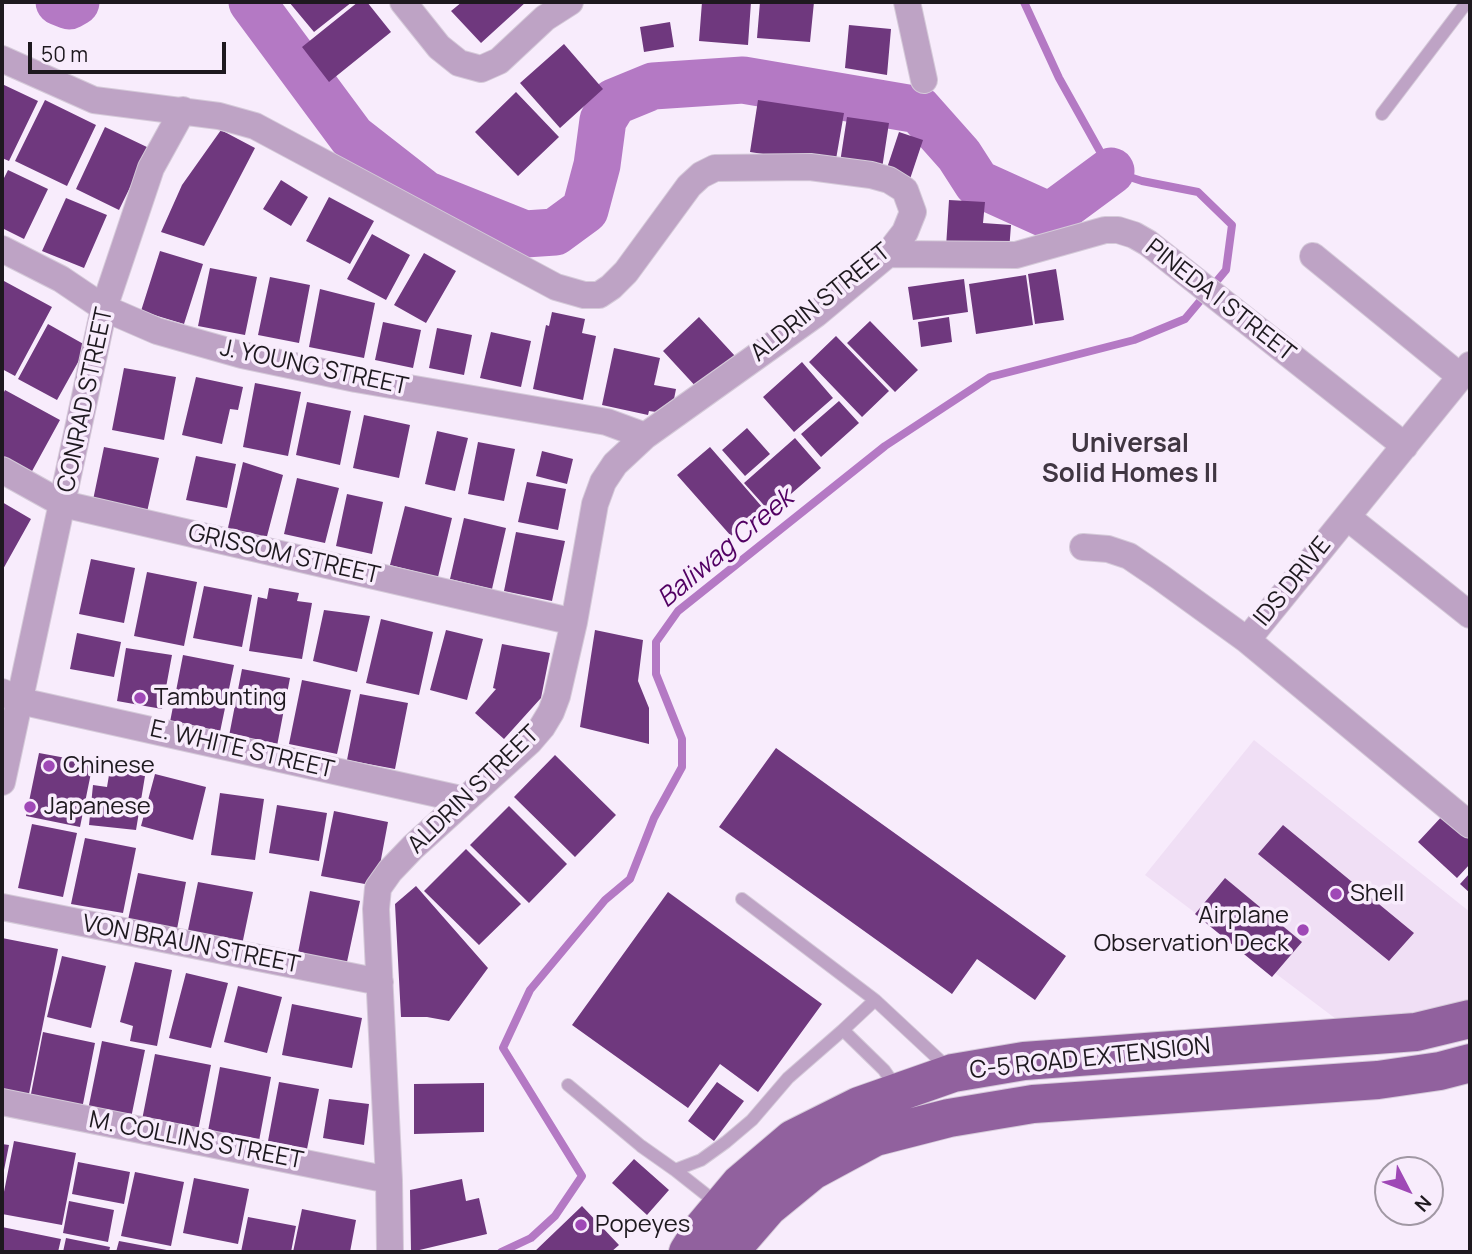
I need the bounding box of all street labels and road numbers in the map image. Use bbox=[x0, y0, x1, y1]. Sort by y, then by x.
street label: PINEDA I STREET bbox=[1139, 234, 1301, 368]
street label: ALDRIN STREET bbox=[745, 238, 897, 368]
street label: CONRAD STREET bbox=[52, 305, 120, 495]
street label: J. YOUNG STREET bbox=[217, 334, 411, 402]
street label: GRISSOM STREET bbox=[185, 519, 383, 591]
street label: IDS DRIVE bbox=[1248, 532, 1338, 632]
street label: E. WHITE STREET bbox=[147, 715, 337, 785]
street label: ALDRIN STREET bbox=[402, 720, 546, 860]
street label: VON BRAUN STREET bbox=[80, 910, 302, 980]
street label: C-5 ROAD EXTENSION bbox=[968, 1032, 1212, 1086]
street label: M. COLLINS STREET bbox=[86, 1106, 306, 1176]

